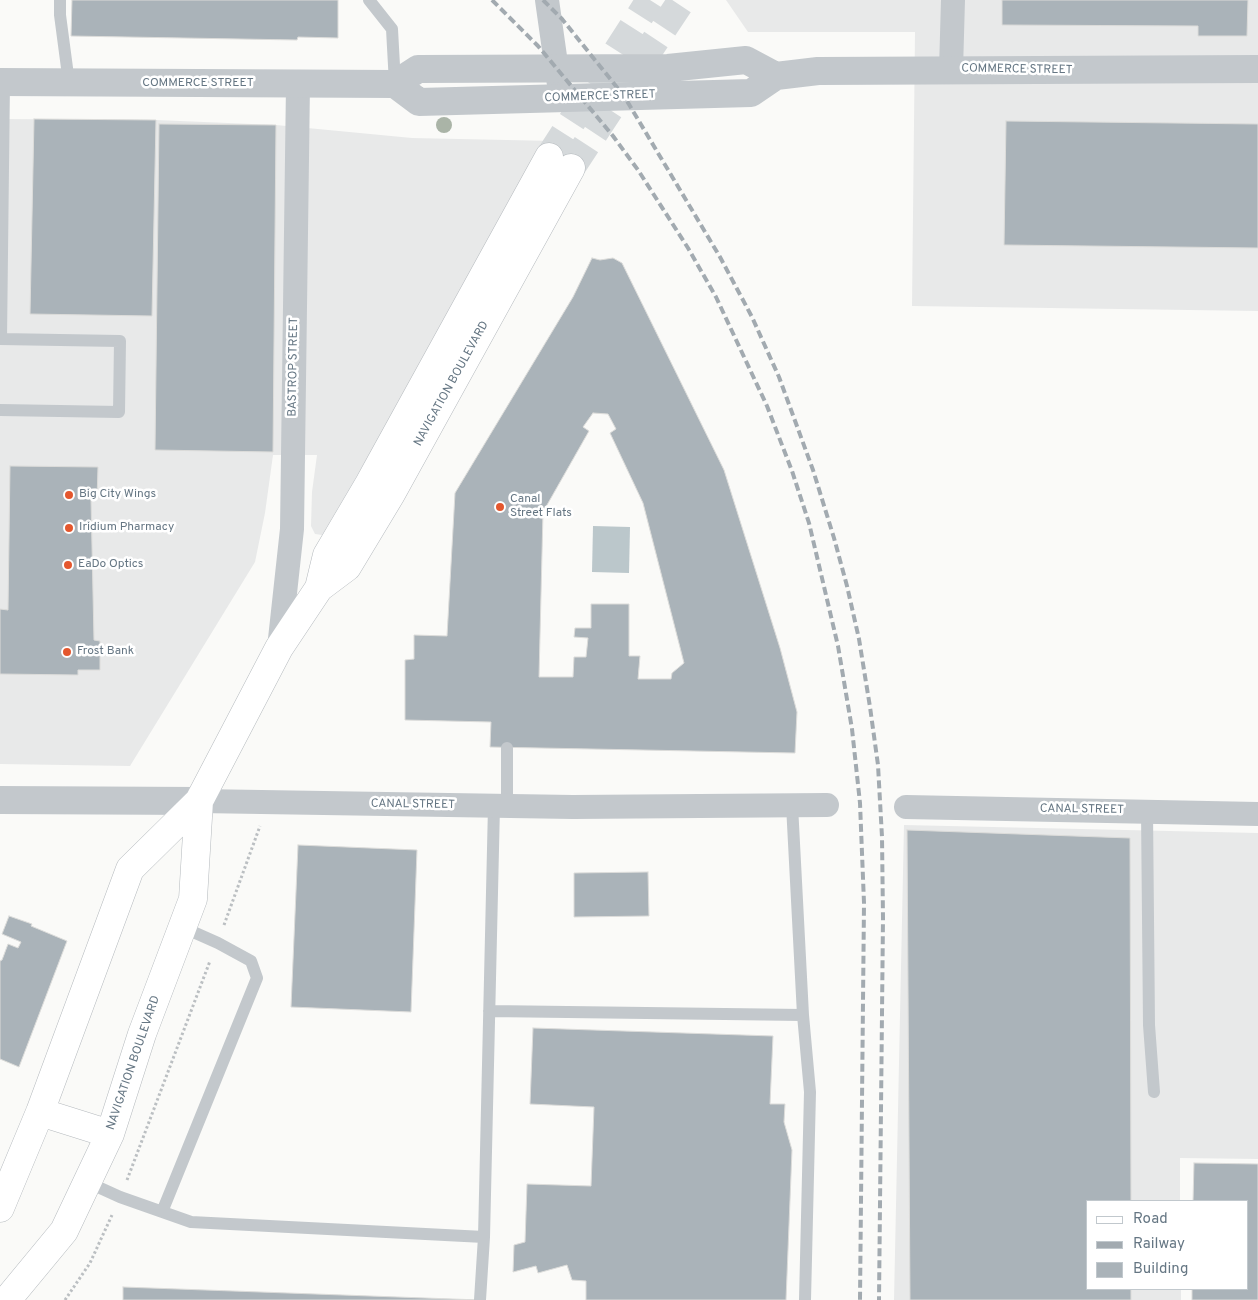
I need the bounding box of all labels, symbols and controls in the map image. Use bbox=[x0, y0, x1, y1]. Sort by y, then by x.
street label: COMMERCE STREET bbox=[961, 62, 1073, 78]
street label: COMMERCE STREET bbox=[142, 77, 254, 91]
street label: COMMERCE STREET bbox=[544, 88, 656, 106]
street label: BASTROP STREET bbox=[286, 317, 302, 417]
street label: NAVIGATION BOULEVARD bbox=[412, 319, 492, 449]
place label: Big City Wings bbox=[79, 488, 156, 502]
marker: Big City Wings bbox=[63, 489, 75, 501]
place label: Canal Street Flats bbox=[510, 493, 572, 521]
marker: Canal Street Flats bbox=[494, 501, 506, 513]
place label: Iridium Pharmacy bbox=[79, 521, 174, 535]
marker: Iridium Pharmacy bbox=[63, 522, 75, 534]
place label: EaDo Optics bbox=[78, 558, 143, 572]
marker: EaDo Optics bbox=[62, 559, 74, 571]
place label: Frost Bank bbox=[77, 645, 134, 659]
marker: Frost Bank bbox=[61, 646, 73, 658]
street label: CANAL STREET bbox=[371, 797, 455, 813]
street label: CANAL STREET bbox=[1040, 802, 1124, 818]
street label: NAVIGATION BOULEVARD bbox=[104, 994, 164, 1132]
legend bbox=[1086, 1200, 1248, 1290]
text: Road bbox=[1133, 1210, 1168, 1229]
text: Railway bbox=[1133, 1235, 1185, 1254]
text: Building bbox=[1133, 1260, 1188, 1279]

